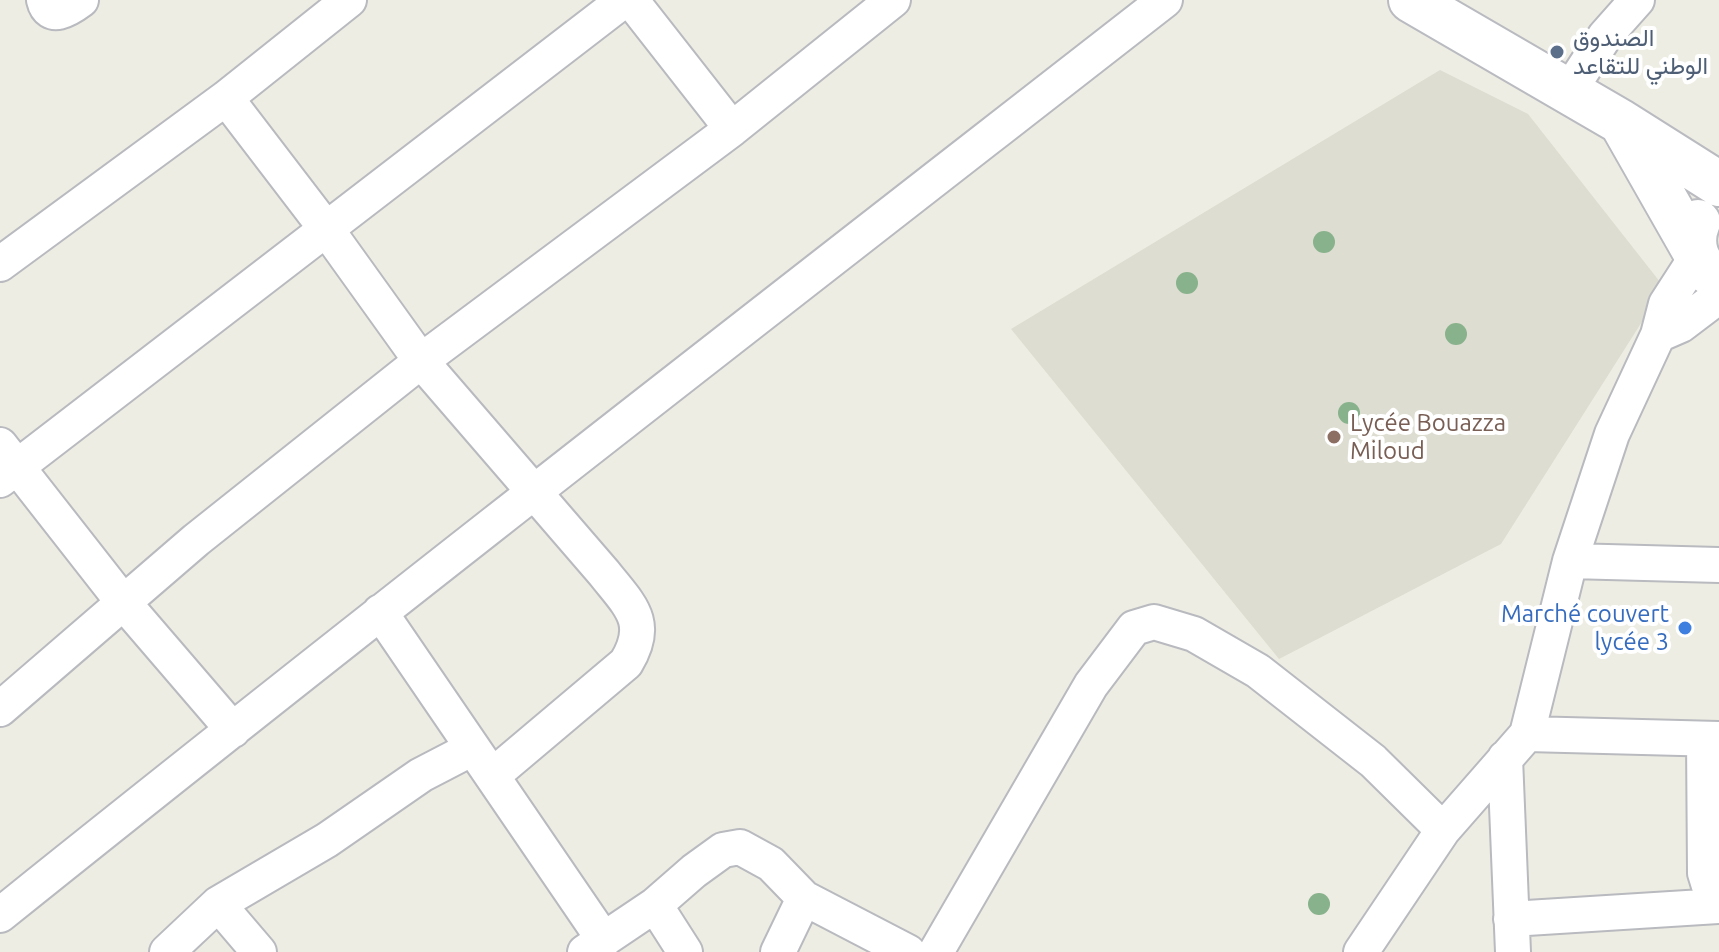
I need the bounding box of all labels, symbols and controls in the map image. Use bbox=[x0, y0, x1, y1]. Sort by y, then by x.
place label: الصندوق الوطني للتقاعد bbox=[1573, 24, 1708, 80]
marker: الصندوق الوطني للتقاعد bbox=[1548, 43, 1566, 61]
place label: Lycée Bouazza Miloud bbox=[1350, 409, 1506, 465]
marker: Lycée Bouazza Miloud bbox=[1325, 428, 1343, 446]
place label: Marché couvert lycée 3 bbox=[1501, 600, 1669, 656]
marker: Marché couvert lycée 3 bbox=[1676, 619, 1694, 637]

